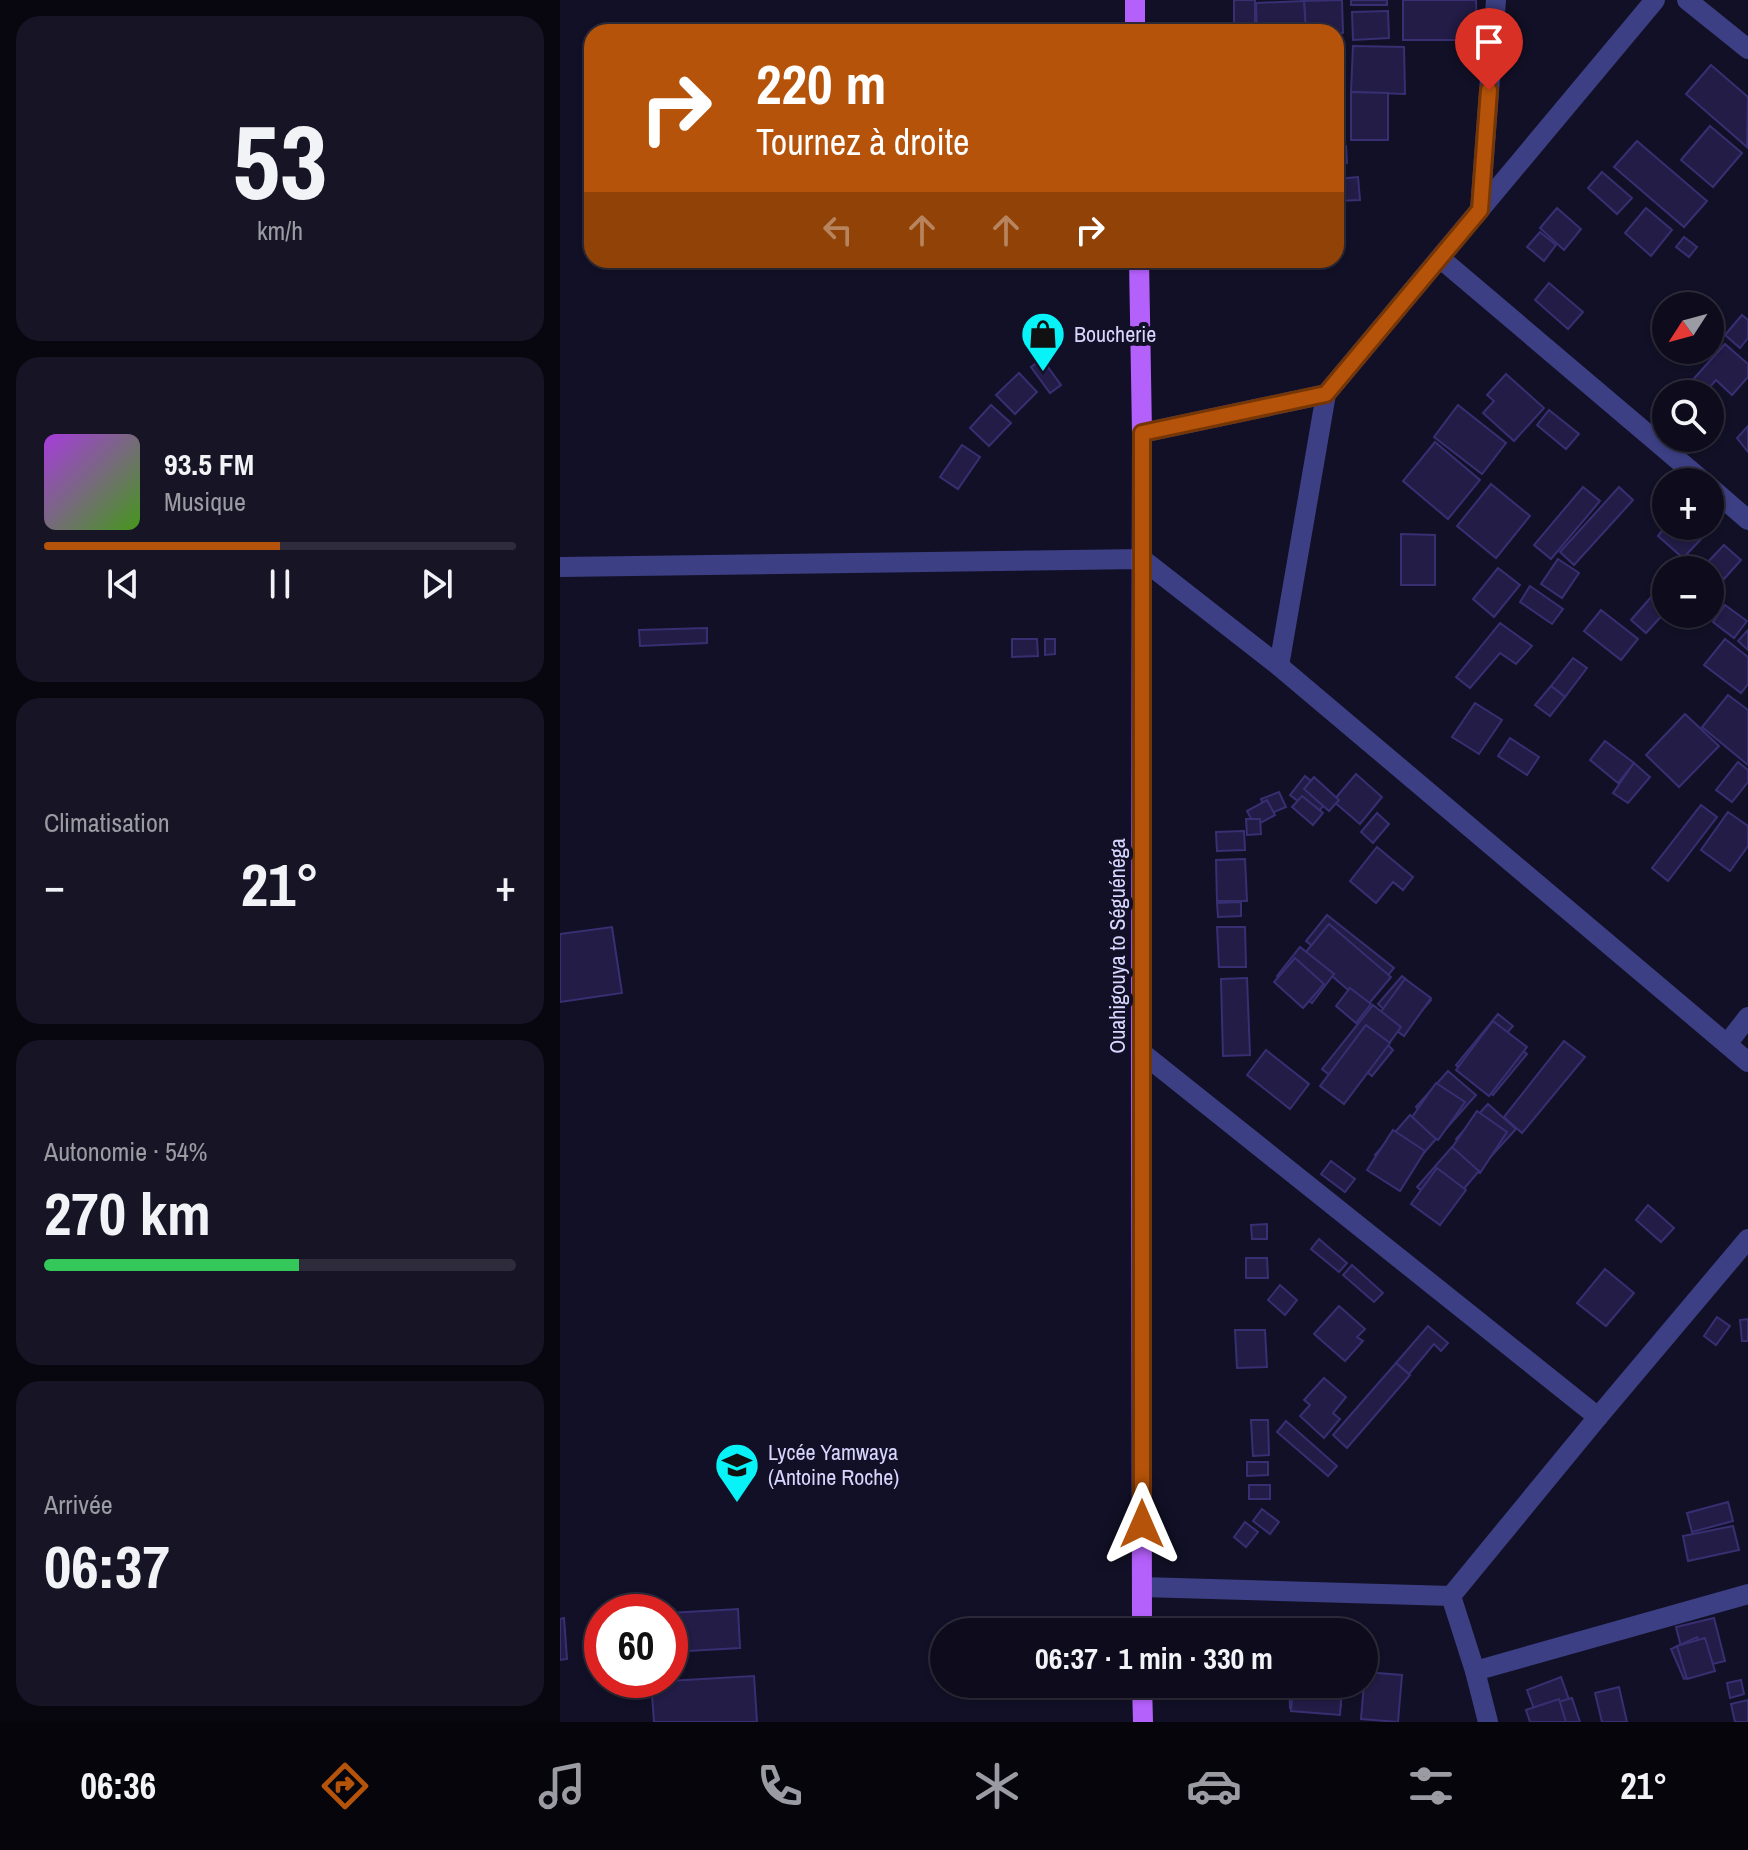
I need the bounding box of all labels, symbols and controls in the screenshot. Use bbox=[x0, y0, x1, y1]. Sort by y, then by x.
pin bbox=[1455, 8, 1523, 90]
icon: arrive bbox=[1467, 20, 1511, 64]
text: 220 m bbox=[756, 46, 886, 121]
icon: right bbox=[624, 56, 728, 160]
text: 53 bbox=[233, 91, 327, 231]
text: Tournez à droite bbox=[756, 118, 969, 166]
icon: left bbox=[816, 208, 860, 252]
icon: ahead bbox=[900, 208, 944, 252]
icon: ahead bbox=[984, 208, 1028, 252]
icon: right bbox=[1068, 208, 1112, 252]
text: km/h bbox=[257, 213, 303, 248]
north arrow bbox=[1652, 292, 1724, 364]
map controls bbox=[1652, 292, 1724, 628]
shop icon: Boucherie bbox=[1019, 310, 1067, 373]
place label: Boucherie bbox=[1074, 319, 1156, 349]
button: search bbox=[1652, 380, 1724, 452]
text: 93.5 FM bbox=[164, 444, 254, 484]
button: + bbox=[1652, 468, 1724, 540]
text: Musique bbox=[164, 484, 246, 519]
button: − bbox=[1652, 556, 1724, 628]
icon: previous bbox=[101, 562, 145, 606]
icon: pause bbox=[258, 562, 302, 606]
icon: next bbox=[415, 562, 459, 606]
text: Climatisation bbox=[44, 805, 170, 840]
street label: Ouahigouya to Séguénéga bbox=[1102, 838, 1132, 1054]
text: 21° bbox=[241, 844, 319, 925]
text: − bbox=[44, 855, 65, 915]
text: + bbox=[495, 855, 516, 915]
text: Autonomie · 54% bbox=[44, 1134, 208, 1169]
text: 270 km bbox=[44, 1173, 211, 1254]
place label: Lycée Yamwaya (Antoine Roche) bbox=[768, 1437, 899, 1492]
school or university icon: Lycée Yamwaya (Antoine Roche) bbox=[713, 1441, 761, 1504]
position arrow bbox=[1100, 1482, 1184, 1566]
text: Arrivée bbox=[44, 1487, 113, 1522]
text: 06:37 bbox=[44, 1526, 170, 1607]
speed limit sign: 60 bbox=[584, 1594, 688, 1698]
text: 06:37 · 1 min · 330 m bbox=[1035, 1638, 1273, 1678]
icon: directions bbox=[317, 1758, 373, 1814]
icon: music bbox=[534, 1758, 590, 1814]
icon: phone bbox=[752, 1758, 808, 1814]
icon: climate bbox=[969, 1758, 1025, 1814]
icon: car bbox=[1186, 1758, 1242, 1814]
icon: filters bbox=[1403, 1758, 1459, 1814]
text: 06:36 bbox=[81, 1762, 156, 1810]
text: 21° bbox=[1620, 1762, 1667, 1810]

